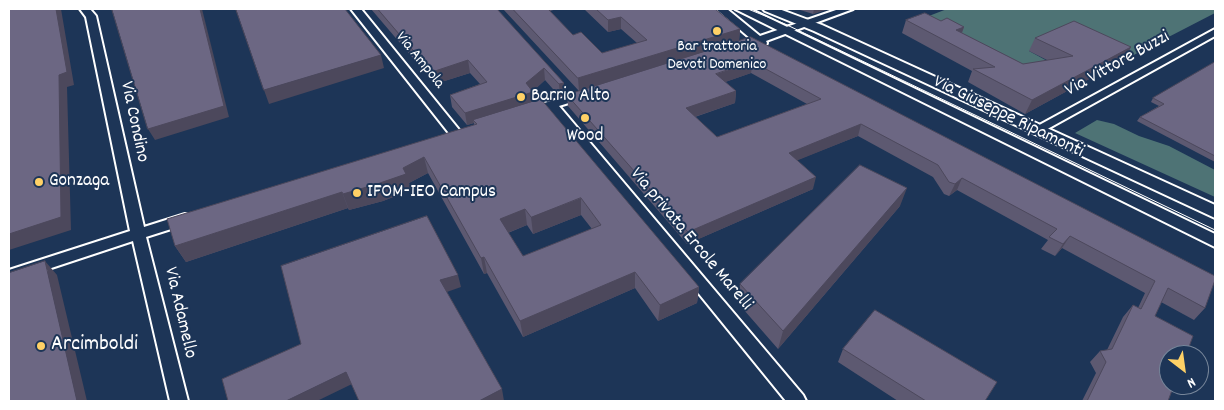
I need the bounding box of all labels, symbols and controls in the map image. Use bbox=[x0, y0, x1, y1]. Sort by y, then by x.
marker: Bar trattoria Devoti Domenico bbox=[711, 25, 723, 37]
street label: Via Vittore Buzzi bbox=[1062, 27, 1174, 103]
street label: Via Ampola bbox=[390, 29, 448, 93]
place label: Bar trattoria Devoti Domenico bbox=[668, 38, 766, 76]
street label: Via Giuseppe Ripamonti bbox=[929, 72, 1087, 164]
street label: Via Condino bbox=[113, 79, 153, 165]
place label: Barrio Alto bbox=[531, 86, 610, 108]
marker: Barrio Alto bbox=[515, 91, 527, 103]
marker: Wood bbox=[579, 112, 591, 124]
place label: Wood bbox=[567, 126, 603, 148]
street label: Via privata Ercole Marelli bbox=[624, 164, 756, 316]
place label: Gonzaga bbox=[49, 171, 109, 193]
marker: Gonzaga bbox=[33, 176, 45, 188]
place label: IFOM-IEO Campus bbox=[367, 182, 496, 204]
marker: IFOM-IEO Campus bbox=[351, 187, 363, 199]
street label: Via Adamello bbox=[157, 265, 201, 361]
place label: Arcimboldi bbox=[51, 333, 138, 359]
marker: Arcimboldi bbox=[35, 340, 47, 352]
north arrow bbox=[1159, 345, 1209, 395]
text: N bbox=[1183, 372, 1199, 393]

